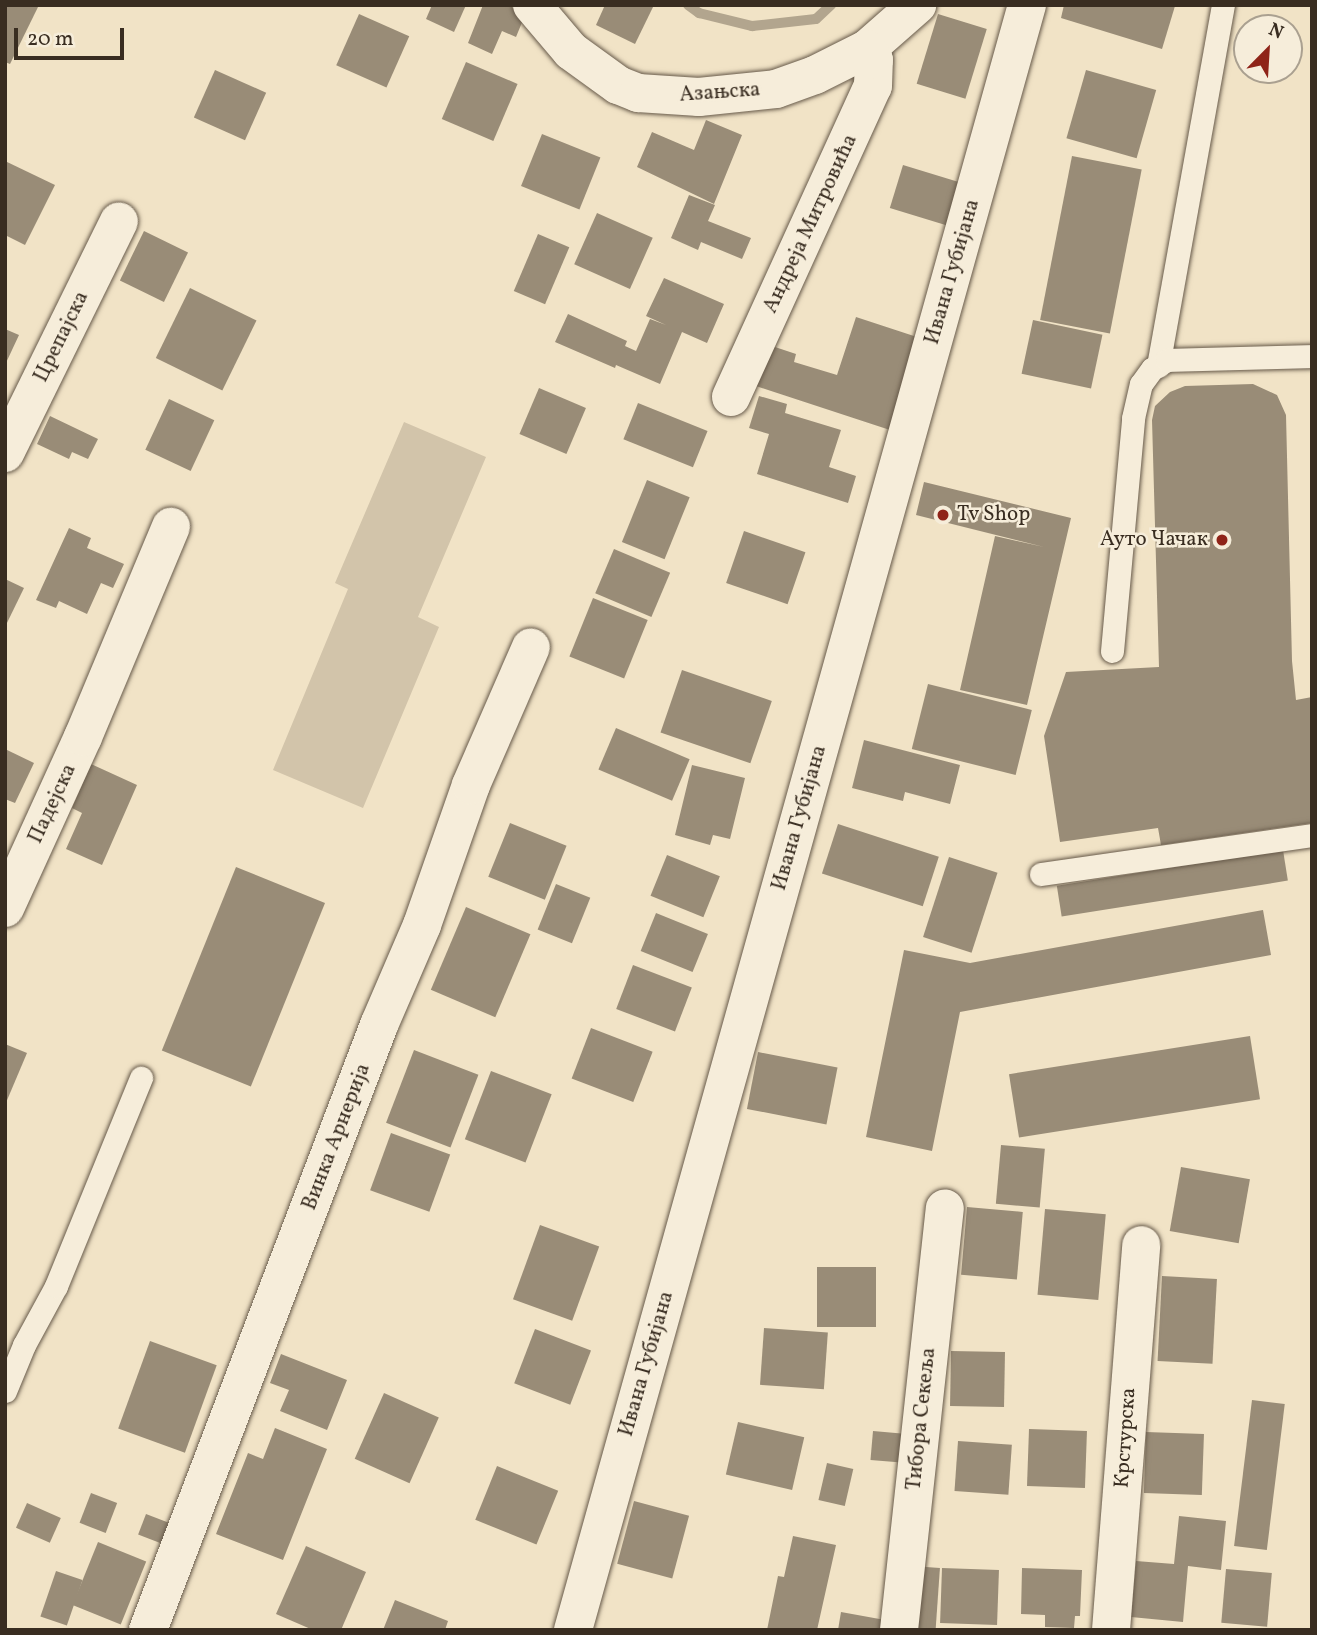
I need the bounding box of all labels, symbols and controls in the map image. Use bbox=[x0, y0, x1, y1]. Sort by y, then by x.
scale bar bbox=[18, 14, 128, 58]
north arrow bbox=[1233, 14, 1303, 84]
text: N bbox=[1264, 17, 1287, 46]
text: 20 m bbox=[27, 25, 73, 54]
street label: Азањска bbox=[679, 78, 761, 108]
street label: Андреја Митровића bbox=[758, 131, 864, 317]
street label: Ивана Губијана bbox=[920, 196, 986, 348]
street label: Црепајска bbox=[29, 287, 95, 387]
place label: Tv Shop bbox=[957, 502, 1031, 528]
marker: Tv Shop bbox=[935, 507, 951, 523]
place label: Ауто Чачак bbox=[1100, 527, 1208, 553]
marker: Ауто Чачак bbox=[1214, 532, 1230, 548]
street label: Ивана Губијана bbox=[767, 742, 833, 894]
street label: Падејска bbox=[24, 760, 82, 848]
street label: Винка Арнерија bbox=[297, 1060, 377, 1214]
street label: Ивана Губијана bbox=[614, 1288, 680, 1440]
street label: Тибора Секеља bbox=[902, 1346, 942, 1492]
street label: Крстурска bbox=[1110, 1387, 1142, 1489]

